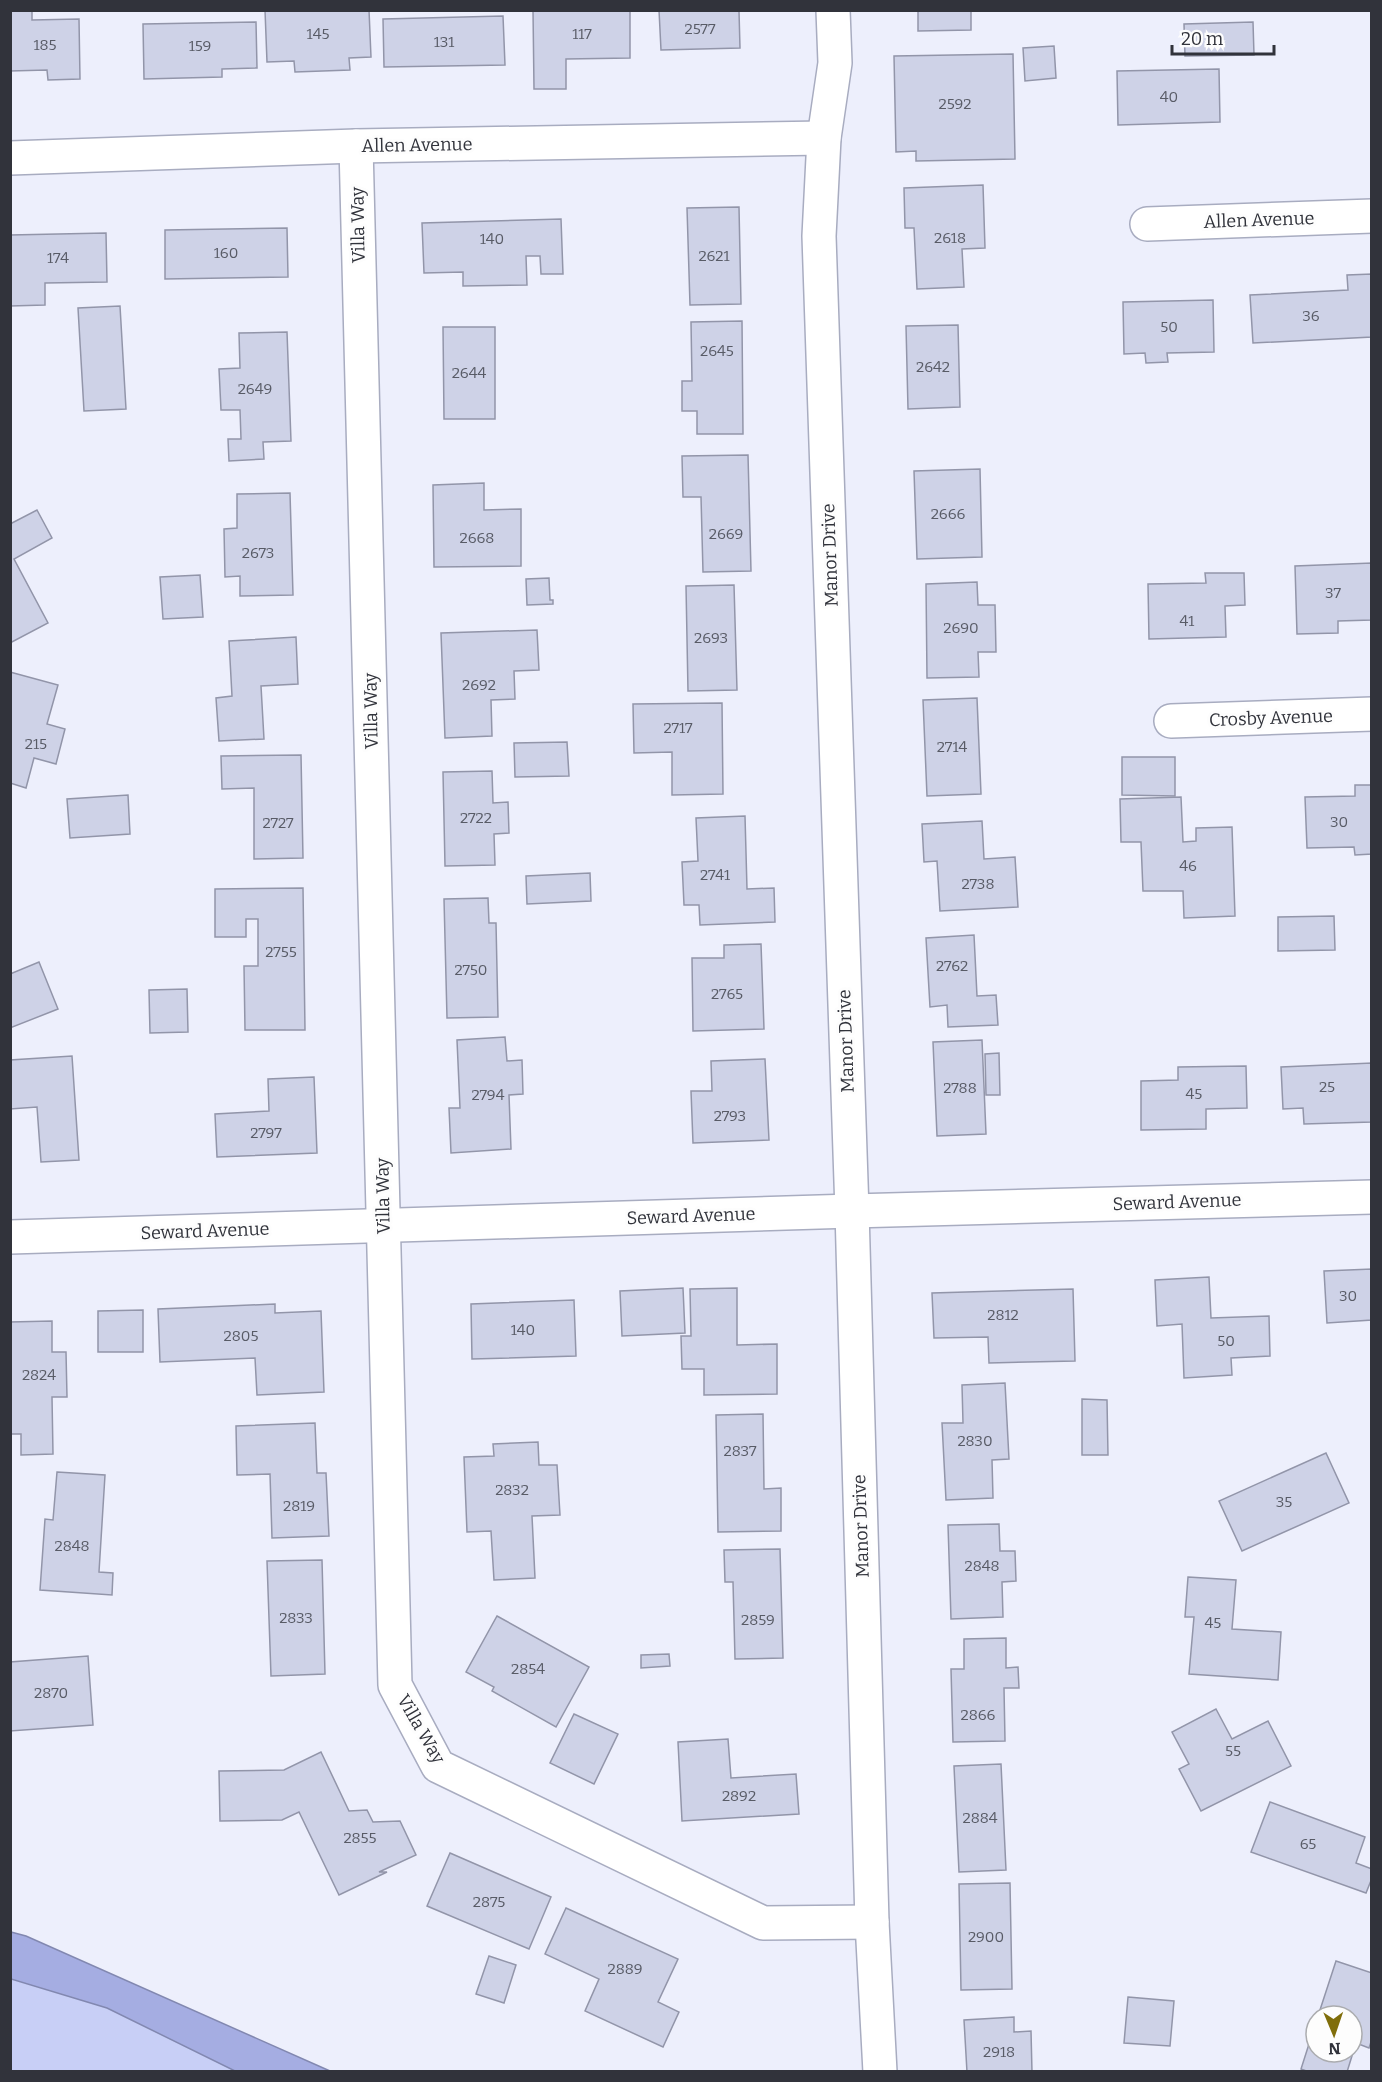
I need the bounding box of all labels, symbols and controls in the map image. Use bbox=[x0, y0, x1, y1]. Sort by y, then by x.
scale bar bbox=[1172, 18, 1274, 56]
house number: 2577 bbox=[685, 20, 716, 38]
house number: 145 bbox=[307, 25, 329, 43]
house number: 117 bbox=[572, 25, 592, 43]
text: 20 m bbox=[1181, 28, 1223, 50]
house number: 131 bbox=[434, 33, 454, 51]
house number: 185 bbox=[33, 36, 57, 54]
house number: 159 bbox=[189, 37, 211, 55]
house number: 40 bbox=[1160, 88, 1178, 106]
house number: 2592 bbox=[939, 95, 971, 113]
street label: Allen Avenue bbox=[361, 133, 473, 157]
street label: Villa Way bbox=[346, 186, 370, 263]
street label: Allen Avenue bbox=[1203, 207, 1315, 233]
house number: 2618 bbox=[934, 229, 966, 247]
house number: 140 bbox=[480, 230, 504, 248]
house number: 160 bbox=[214, 244, 238, 262]
house number: 2621 bbox=[698, 247, 730, 265]
house number: 174 bbox=[47, 249, 69, 267]
house number: 36 bbox=[1302, 307, 1320, 325]
house number: 50 bbox=[1160, 318, 1178, 336]
house number: 2645 bbox=[700, 342, 734, 360]
house number: 2642 bbox=[916, 358, 950, 376]
house number: 2644 bbox=[452, 364, 487, 382]
house number: 2649 bbox=[238, 380, 272, 398]
street label: Manor Drive bbox=[817, 503, 843, 607]
house number: 2666 bbox=[931, 505, 965, 523]
house number: 2669 bbox=[709, 525, 743, 543]
house number: 2668 bbox=[460, 529, 494, 547]
house number: 2673 bbox=[242, 544, 274, 562]
house number: 37 bbox=[1325, 584, 1342, 602]
house number: 41 bbox=[1180, 612, 1194, 630]
house number: 2690 bbox=[943, 619, 979, 637]
house number: 2693 bbox=[694, 629, 728, 647]
street label: Villa Way bbox=[359, 672, 383, 749]
house number: 2692 bbox=[462, 676, 496, 694]
street label: Crosby Avenue bbox=[1209, 705, 1333, 731]
house number: 2717 bbox=[663, 719, 693, 737]
house number: 215 bbox=[25, 735, 47, 753]
house number: 2714 bbox=[937, 738, 967, 756]
house number: 2722 bbox=[460, 809, 492, 827]
house number: 30 bbox=[1330, 813, 1348, 831]
house number: 2727 bbox=[263, 814, 294, 832]
house number: 46 bbox=[1179, 857, 1197, 875]
house number: 2741 bbox=[700, 866, 730, 884]
house number: 2738 bbox=[962, 875, 994, 893]
house number: 2755 bbox=[265, 943, 297, 961]
house number: 2762 bbox=[936, 957, 968, 975]
house number: 2750 bbox=[455, 961, 487, 979]
house number: 2765 bbox=[711, 985, 743, 1003]
street label: Manor Drive bbox=[833, 989, 859, 1093]
house number: 25 bbox=[1319, 1078, 1335, 1096]
house number: 2788 bbox=[943, 1079, 977, 1097]
house number: 45 bbox=[1186, 1085, 1202, 1103]
house number: 2794 bbox=[472, 1086, 505, 1104]
house number: 2793 bbox=[714, 1107, 746, 1125]
house number: 2797 bbox=[250, 1124, 282, 1142]
street label: Villa Way bbox=[371, 1157, 395, 1234]
street label: Seward Avenue bbox=[1112, 1189, 1242, 1215]
street label: Seward Avenue bbox=[626, 1203, 756, 1229]
street label: Seward Avenue bbox=[140, 1218, 270, 1244]
house number: 30 bbox=[1339, 1287, 1357, 1305]
house number: 2812 bbox=[987, 1306, 1019, 1324]
house number: 140 bbox=[511, 1321, 535, 1339]
house number: 2805 bbox=[224, 1327, 258, 1345]
house number: 50 bbox=[1217, 1332, 1235, 1350]
house number: 2824 bbox=[22, 1366, 56, 1384]
house number: 2830 bbox=[957, 1432, 993, 1450]
house number: 2837 bbox=[724, 1442, 757, 1460]
street label: Manor Drive bbox=[848, 1474, 874, 1578]
house number: 2832 bbox=[495, 1481, 529, 1499]
house number: 35 bbox=[1276, 1493, 1292, 1511]
house number: 2819 bbox=[283, 1497, 315, 1515]
house number: 2848 bbox=[55, 1537, 89, 1555]
house number: 2848 bbox=[965, 1557, 999, 1575]
house number: 2833 bbox=[279, 1609, 313, 1627]
house number: 2859 bbox=[741, 1611, 775, 1629]
house number: 45 bbox=[1205, 1614, 1221, 1632]
house number: 2854 bbox=[511, 1660, 545, 1678]
house number: 2870 bbox=[34, 1684, 68, 1702]
street label: Villa Way bbox=[392, 1690, 450, 1768]
house number: 2866 bbox=[961, 1706, 996, 1724]
house number: 55 bbox=[1225, 1742, 1241, 1760]
house number: 2892 bbox=[722, 1787, 756, 1805]
house number: 2884 bbox=[963, 1809, 998, 1827]
house number: 2855 bbox=[343, 1829, 377, 1847]
house number: 65 bbox=[1300, 1835, 1316, 1853]
house number: 2875 bbox=[473, 1893, 505, 1911]
house number: 2900 bbox=[968, 1928, 1004, 1946]
house number: 2889 bbox=[608, 1960, 642, 1978]
north arrow bbox=[1304, 2004, 1364, 2064]
text: N bbox=[1328, 2039, 1341, 2058]
house number: 2918 bbox=[983, 2043, 1015, 2061]

